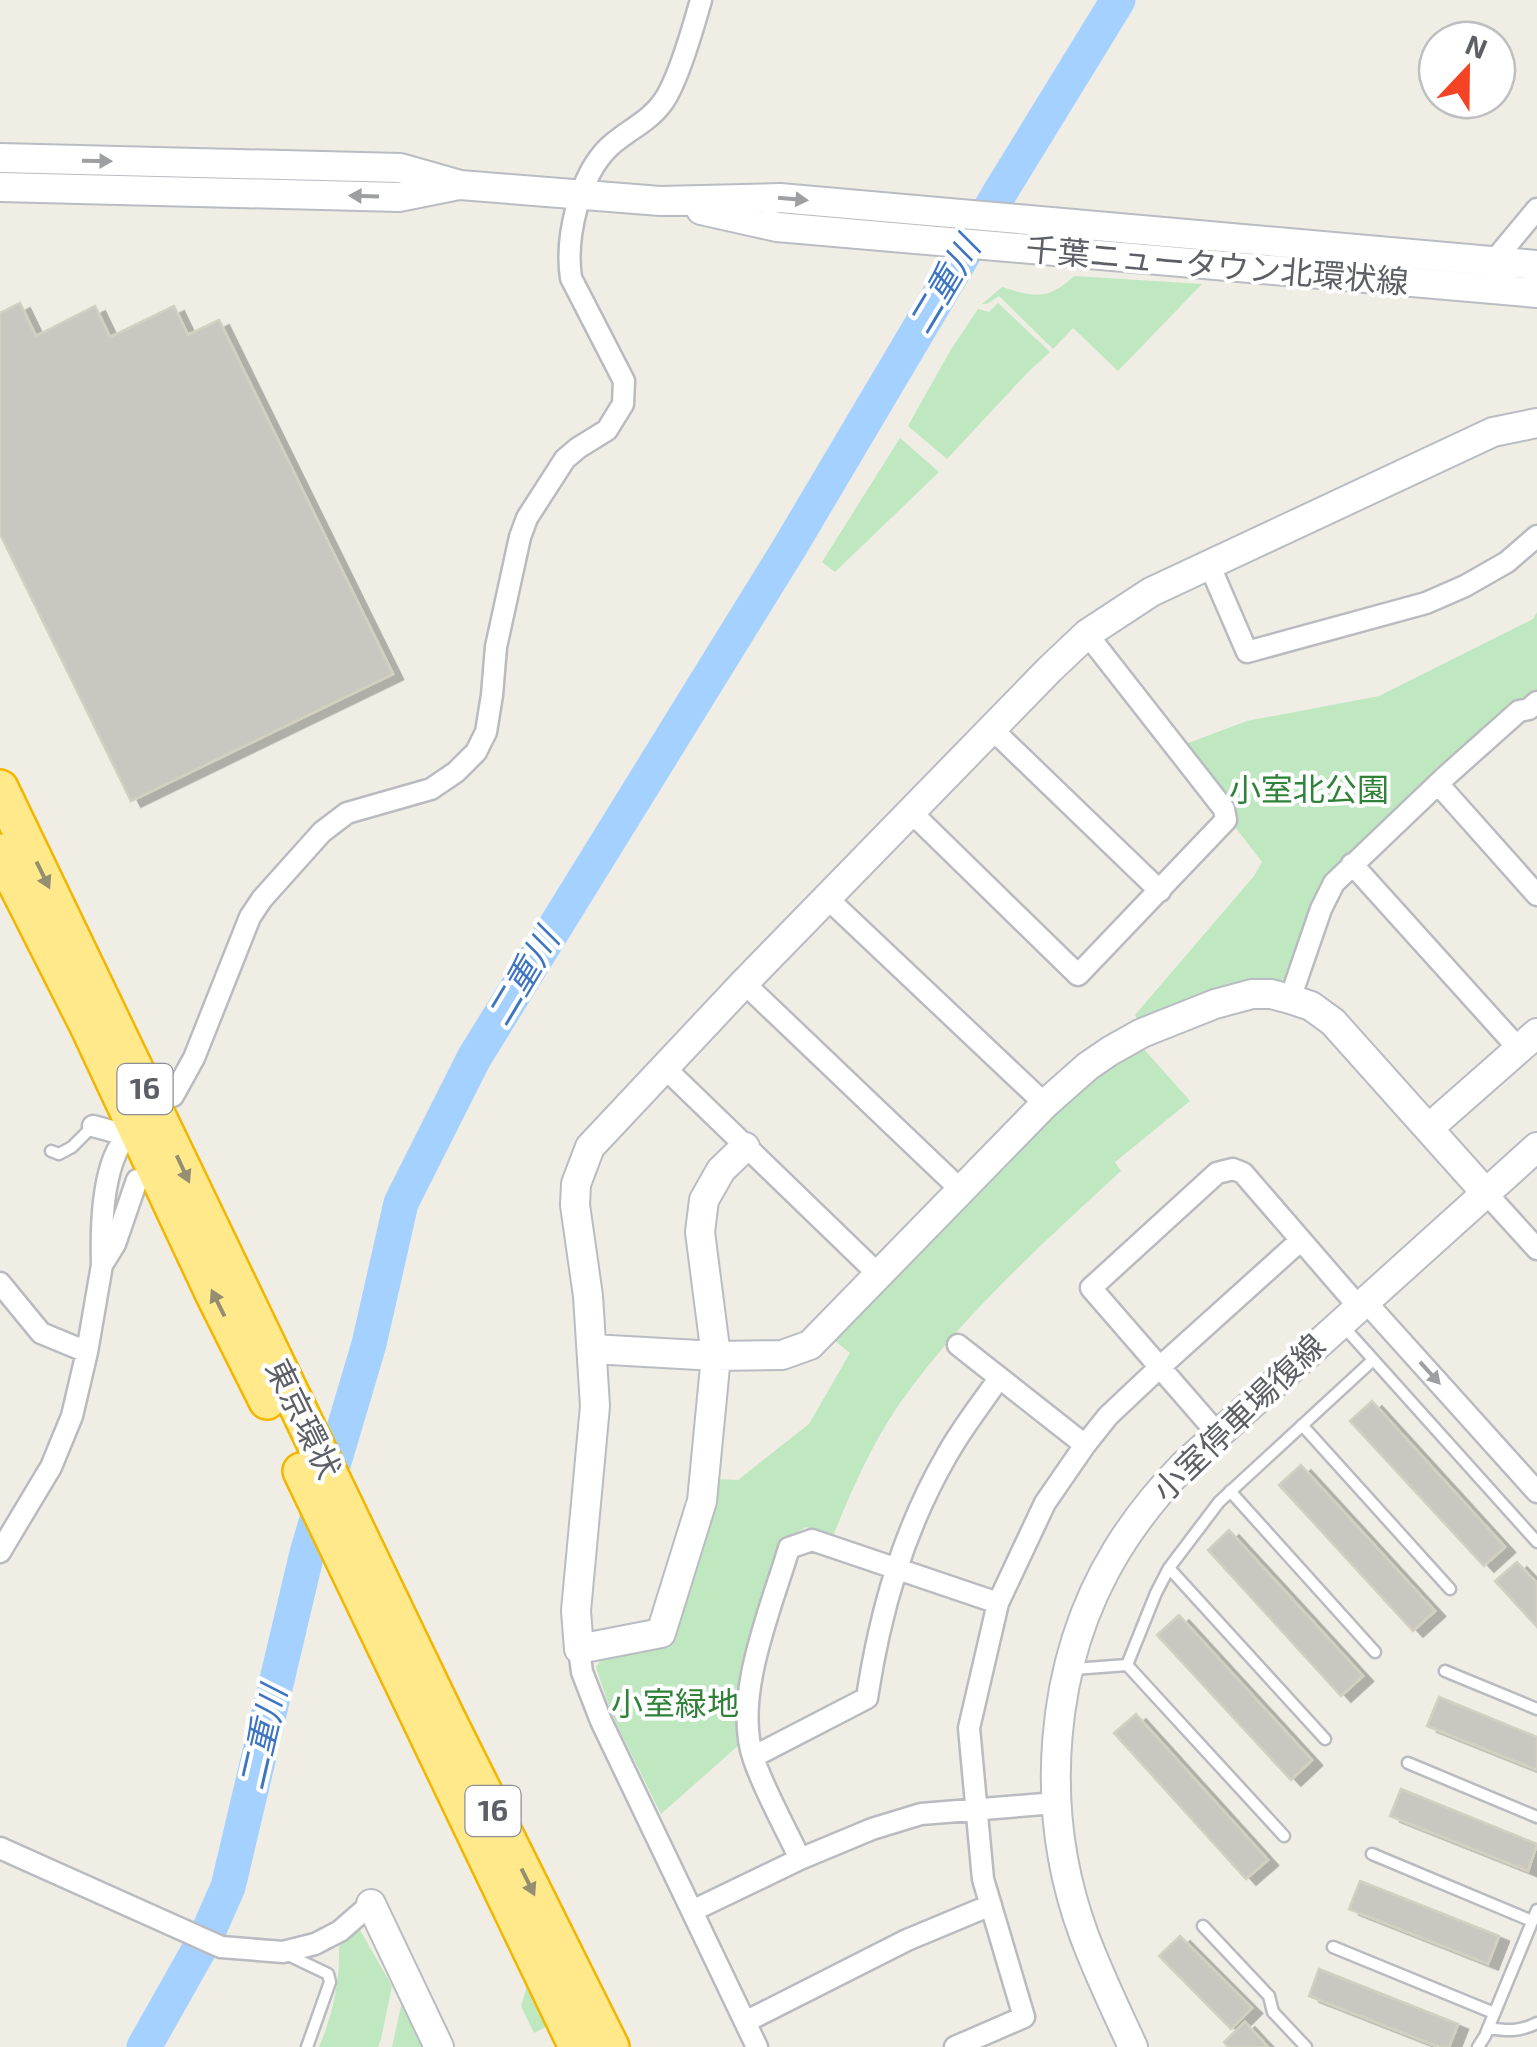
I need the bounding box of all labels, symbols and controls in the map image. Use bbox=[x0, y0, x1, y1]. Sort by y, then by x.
north arrow bbox=[1417, 20, 1517, 120]
text: N bbox=[1461, 26, 1492, 65]
one-way arrow bbox=[82, 153, 114, 169]
one-way arrow bbox=[347, 188, 379, 204]
one-way arrow bbox=[777, 191, 809, 207]
water label: 二重川 bbox=[897, 225, 989, 340]
street label: 千葉ニュータウン北環状線 bbox=[1024, 228, 1410, 300]
park label: 小室北公園 bbox=[1229, 769, 1389, 807]
one-way arrow bbox=[34, 861, 51, 890]
water label: 二重川 bbox=[476, 917, 568, 1032]
road number: 16 bbox=[118, 1064, 172, 1114]
one-way arrow bbox=[174, 1154, 191, 1183]
one-way arrow bbox=[210, 1288, 227, 1317]
street label: 小室停車場復線 bbox=[1144, 1325, 1331, 1508]
street label: 東京環状 bbox=[260, 1352, 350, 1484]
one-way arrow bbox=[1418, 1361, 1441, 1385]
water label: 二重川 bbox=[229, 1678, 294, 1793]
park label: 小室緑地 bbox=[611, 1683, 739, 1721]
road number: 16 bbox=[466, 1786, 520, 1836]
one-way arrow bbox=[520, 1868, 537, 1897]

